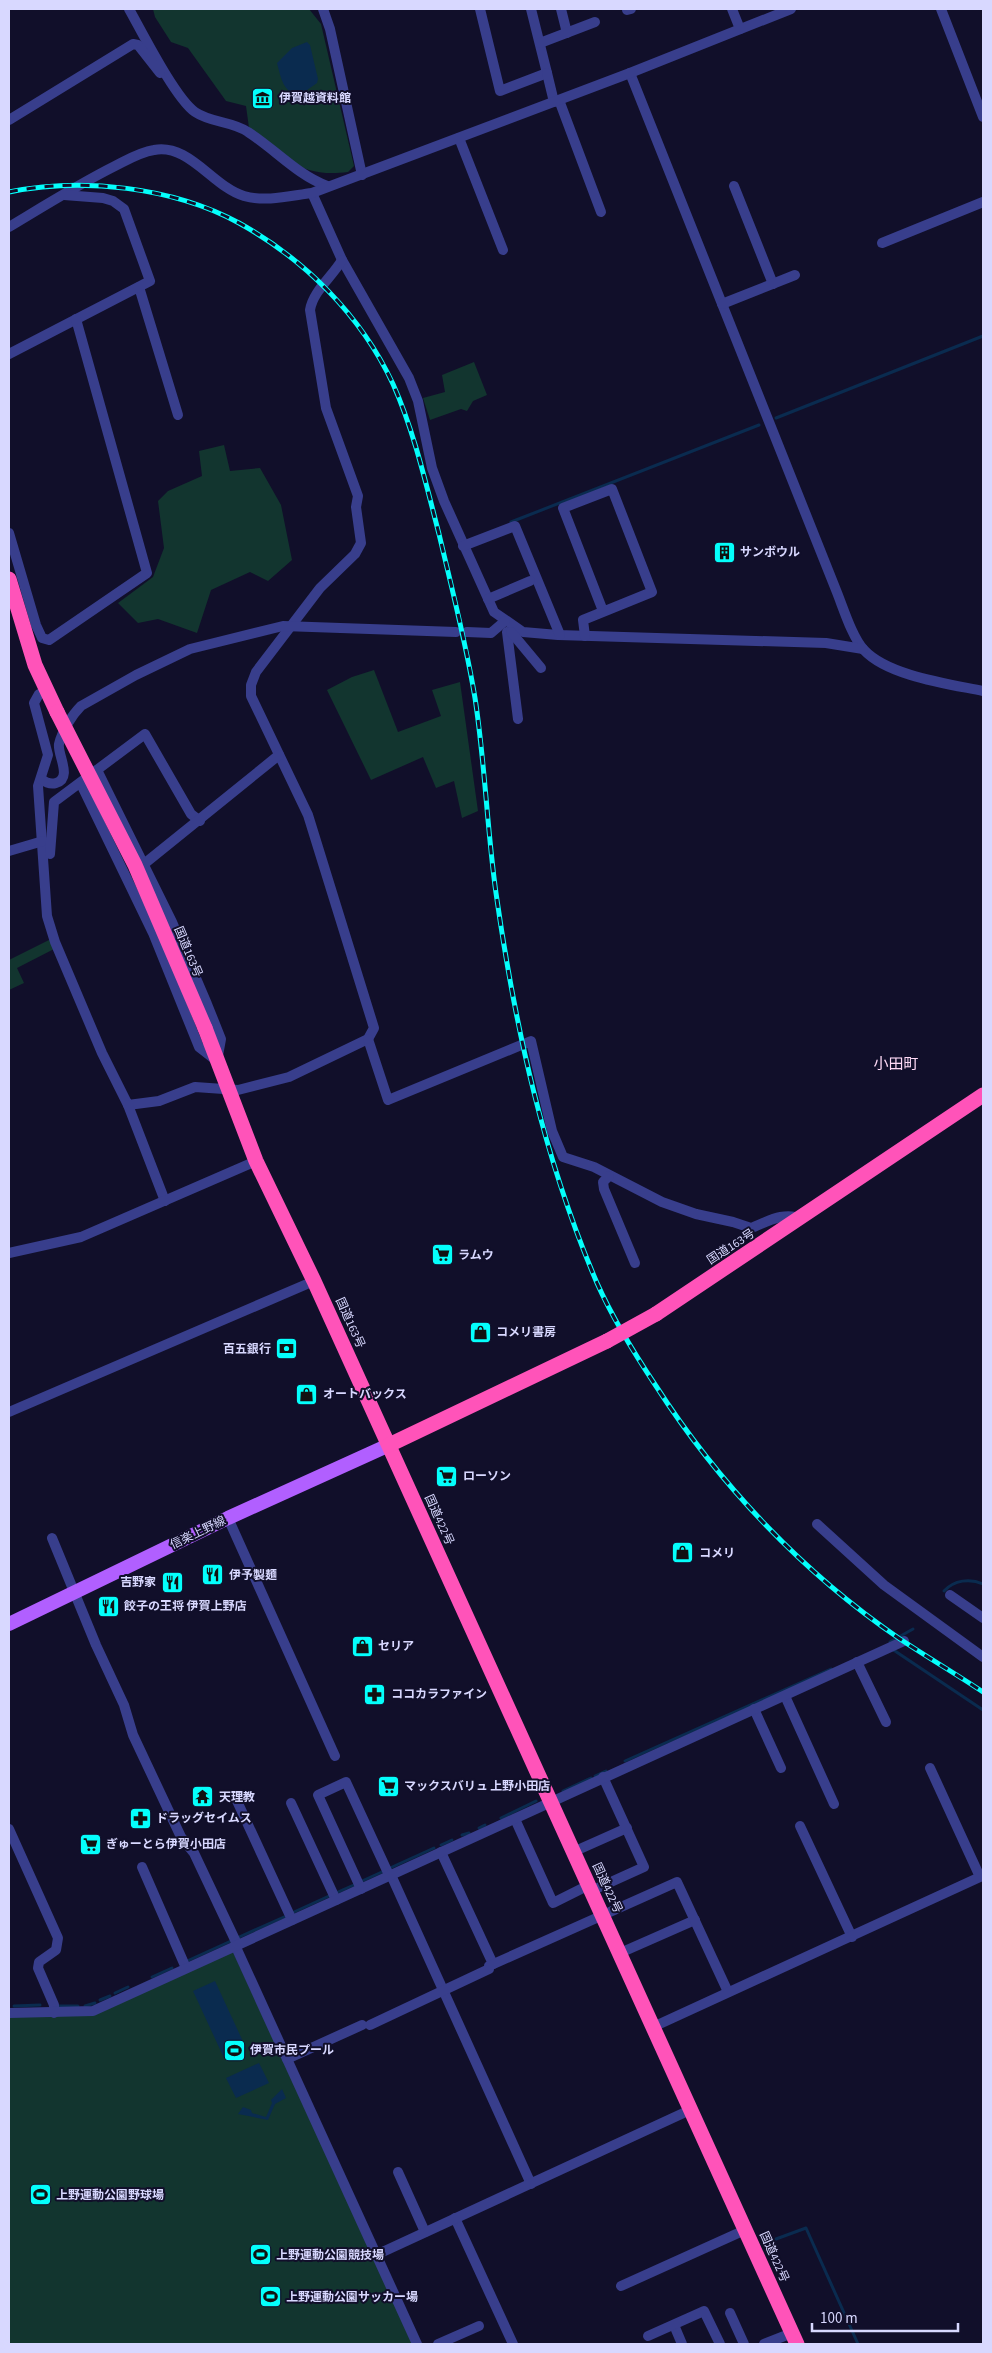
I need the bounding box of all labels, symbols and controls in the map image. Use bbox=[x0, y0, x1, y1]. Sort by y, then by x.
museum icon: 伊賀越資料館 bbox=[251, 86, 275, 110]
place label: 伊賀越資料館 bbox=[279, 90, 351, 107]
building icon: サンボウル bbox=[712, 540, 736, 564]
place label: サンボウル bbox=[740, 544, 800, 561]
street label: 国道163号 bbox=[170, 924, 206, 980]
district label: 小田町 bbox=[873, 1054, 919, 1075]
street label: 国道163号 bbox=[704, 1225, 758, 1269]
supermarket icon: ラムウ bbox=[430, 1243, 454, 1267]
place label: ラムウ bbox=[458, 1247, 494, 1264]
street label: 国道163号 bbox=[331, 1295, 369, 1351]
shop icon: コメリ書房 bbox=[468, 1320, 492, 1344]
place label: コメリ書房 bbox=[496, 1324, 556, 1341]
bank icon: 百五銀行 bbox=[275, 1337, 299, 1361]
place label: 百五銀行 bbox=[223, 1341, 271, 1358]
shop icon: オートバックス bbox=[295, 1382, 319, 1406]
place label: オートバックス bbox=[323, 1386, 407, 1403]
supermarket icon: ローソン bbox=[435, 1464, 459, 1488]
place label: ローソン bbox=[463, 1468, 511, 1485]
street label: 国道422号 bbox=[420, 1492, 458, 1548]
street label: 信楽上野線 bbox=[167, 1512, 229, 1554]
shop icon: コメリ bbox=[671, 1541, 695, 1565]
place label: コメリ bbox=[699, 1545, 735, 1562]
restaurant icon: 伊予製麺 bbox=[201, 1563, 225, 1587]
place label: 伊予製麺 bbox=[229, 1567, 277, 1584]
restaurant icon: 吉野家 bbox=[160, 1570, 184, 1594]
place label: 吉野家 bbox=[120, 1574, 156, 1591]
restaurant icon: 餃子の王将 伊賀上野店 bbox=[96, 1594, 120, 1618]
place label: 餃子の王将 伊賀上野店 bbox=[123, 1598, 246, 1615]
shop icon: セリア bbox=[350, 1634, 374, 1658]
place label: セリア bbox=[378, 1638, 414, 1655]
pharmacy icon: ココカラファイン bbox=[363, 1682, 387, 1706]
place label: ココカラファイン bbox=[391, 1686, 487, 1703]
supermarket icon: マックスバリュ 上野小田店 bbox=[376, 1774, 400, 1798]
place label: マックスバリュ 上野小田店 bbox=[404, 1778, 550, 1795]
temple icon: 天理教 bbox=[191, 1785, 215, 1809]
place label: 天理教 bbox=[219, 1789, 255, 1806]
pharmacy icon: ドラッグセイムス bbox=[128, 1806, 152, 1830]
place label: ドラッグセイムス bbox=[156, 1810, 252, 1827]
supermarket icon: ぎゅーとら伊賀小田店 bbox=[78, 1832, 102, 1856]
place label: ぎゅーとら伊賀小田店 bbox=[106, 1836, 226, 1853]
street label: 国道422号 bbox=[588, 1860, 626, 1916]
sports icon: 伊賀市民プール bbox=[222, 2038, 246, 2062]
place label: 伊賀市民プール bbox=[250, 2042, 334, 2059]
sports icon: 上野運動公園野球場 bbox=[28, 2183, 52, 2207]
place label: 上野運動公園野球場 bbox=[56, 2187, 164, 2204]
street label: 国道422号 bbox=[755, 2229, 793, 2285]
sports icon: 上野運動公園競技場 bbox=[248, 2243, 272, 2267]
place label: 上野運動公園競技場 bbox=[276, 2247, 384, 2264]
sports icon: 上野運動公園サッカー場 bbox=[258, 2285, 282, 2309]
place label: 上野運動公園サッカー場 bbox=[286, 2289, 418, 2306]
scale bar bbox=[812, 2300, 958, 2332]
text: 100 m bbox=[820, 2308, 858, 2329]

